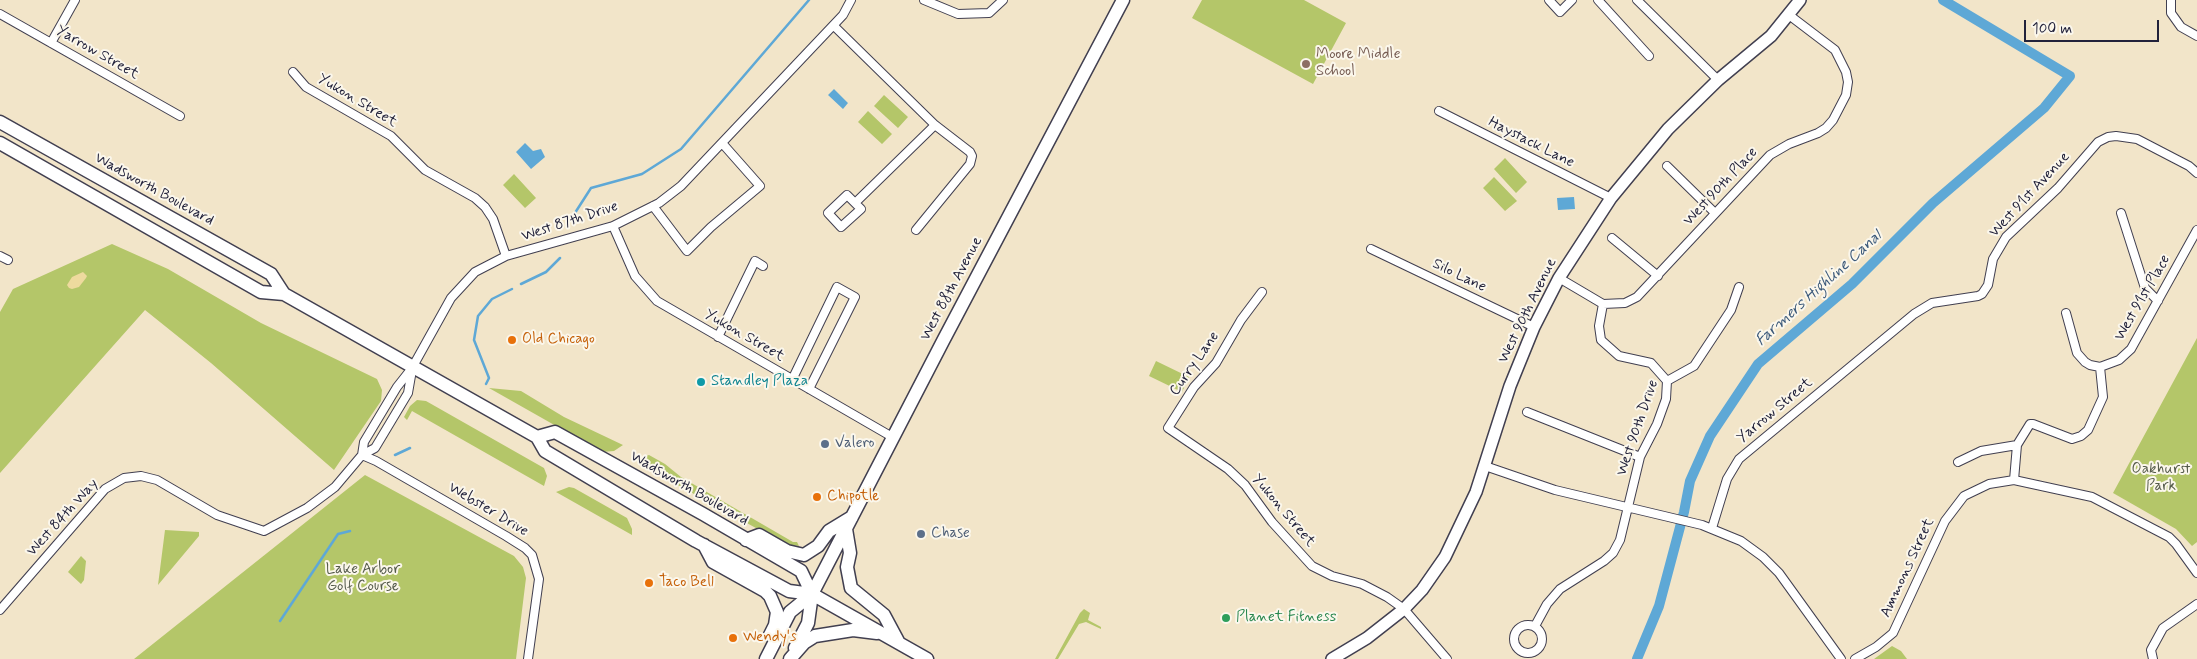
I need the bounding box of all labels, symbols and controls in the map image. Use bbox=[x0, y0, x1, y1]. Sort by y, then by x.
scale bar bbox=[2027, 10, 2162, 42]
text: 100 m bbox=[2032, 19, 2072, 39]
street label: Yarrow Street bbox=[52, 22, 142, 84]
place label: Moore Middle School bbox=[1316, 46, 1400, 81]
marker: Moore Middle School bbox=[1300, 58, 1312, 70]
street label: Yukon Street bbox=[314, 70, 400, 132]
street label: Haystack Lane bbox=[1485, 114, 1577, 172]
street label: West 90th Place bbox=[1680, 144, 1762, 230]
street label: West 91st Avenue bbox=[1986, 149, 2074, 241]
street label: Wadsworth Boulevard bbox=[91, 150, 217, 230]
street label: West 87th Drive bbox=[519, 198, 621, 246]
water label: Farmers Highline Canal bbox=[1752, 227, 1886, 351]
street label: West 88th Avenue bbox=[917, 234, 987, 344]
street label: West 91st Place bbox=[2111, 252, 2175, 344]
street label: Silo Lane bbox=[1429, 255, 1489, 297]
street label: West 90th Avenue bbox=[1495, 256, 1561, 366]
street label: Yukon Street bbox=[701, 306, 787, 366]
street label: Curry Lane bbox=[1166, 328, 1224, 400]
place label: Old Chicago bbox=[522, 331, 595, 349]
marker: Old Chicago bbox=[506, 334, 518, 346]
place label: Standley Plaza bbox=[711, 373, 808, 391]
street label: Yarrow Street bbox=[1734, 374, 1816, 448]
marker: Standley Plaza bbox=[695, 376, 707, 388]
street label: West 90th Drive bbox=[1613, 378, 1663, 478]
place label: Valero bbox=[835, 435, 875, 453]
marker: Valero bbox=[819, 438, 831, 450]
street label: Wadsworth Boulevard bbox=[627, 448, 751, 530]
park label: Oakhurst Park bbox=[2132, 461, 2190, 496]
street label: Yukon Street bbox=[1247, 471, 1319, 551]
street label: West 84th Way bbox=[24, 476, 102, 560]
street label: Webster Drive bbox=[445, 479, 531, 541]
place label: Chipotle bbox=[827, 488, 879, 506]
marker: Chipotle bbox=[811, 491, 823, 503]
street label: Ammons Street bbox=[1877, 516, 1939, 620]
place label: Chase bbox=[931, 525, 970, 543]
marker: Chase bbox=[915, 528, 927, 540]
park label: Lake Arbor Golf Course bbox=[326, 561, 400, 596]
place label: Taco Bell bbox=[659, 574, 714, 592]
marker: Taco Bell bbox=[643, 577, 655, 589]
place label: Planet Fitness bbox=[1236, 609, 1336, 627]
marker: Planet Fitness bbox=[1220, 612, 1232, 624]
place label: Wendy's bbox=[743, 629, 797, 647]
marker: Wendy's bbox=[727, 632, 739, 644]

